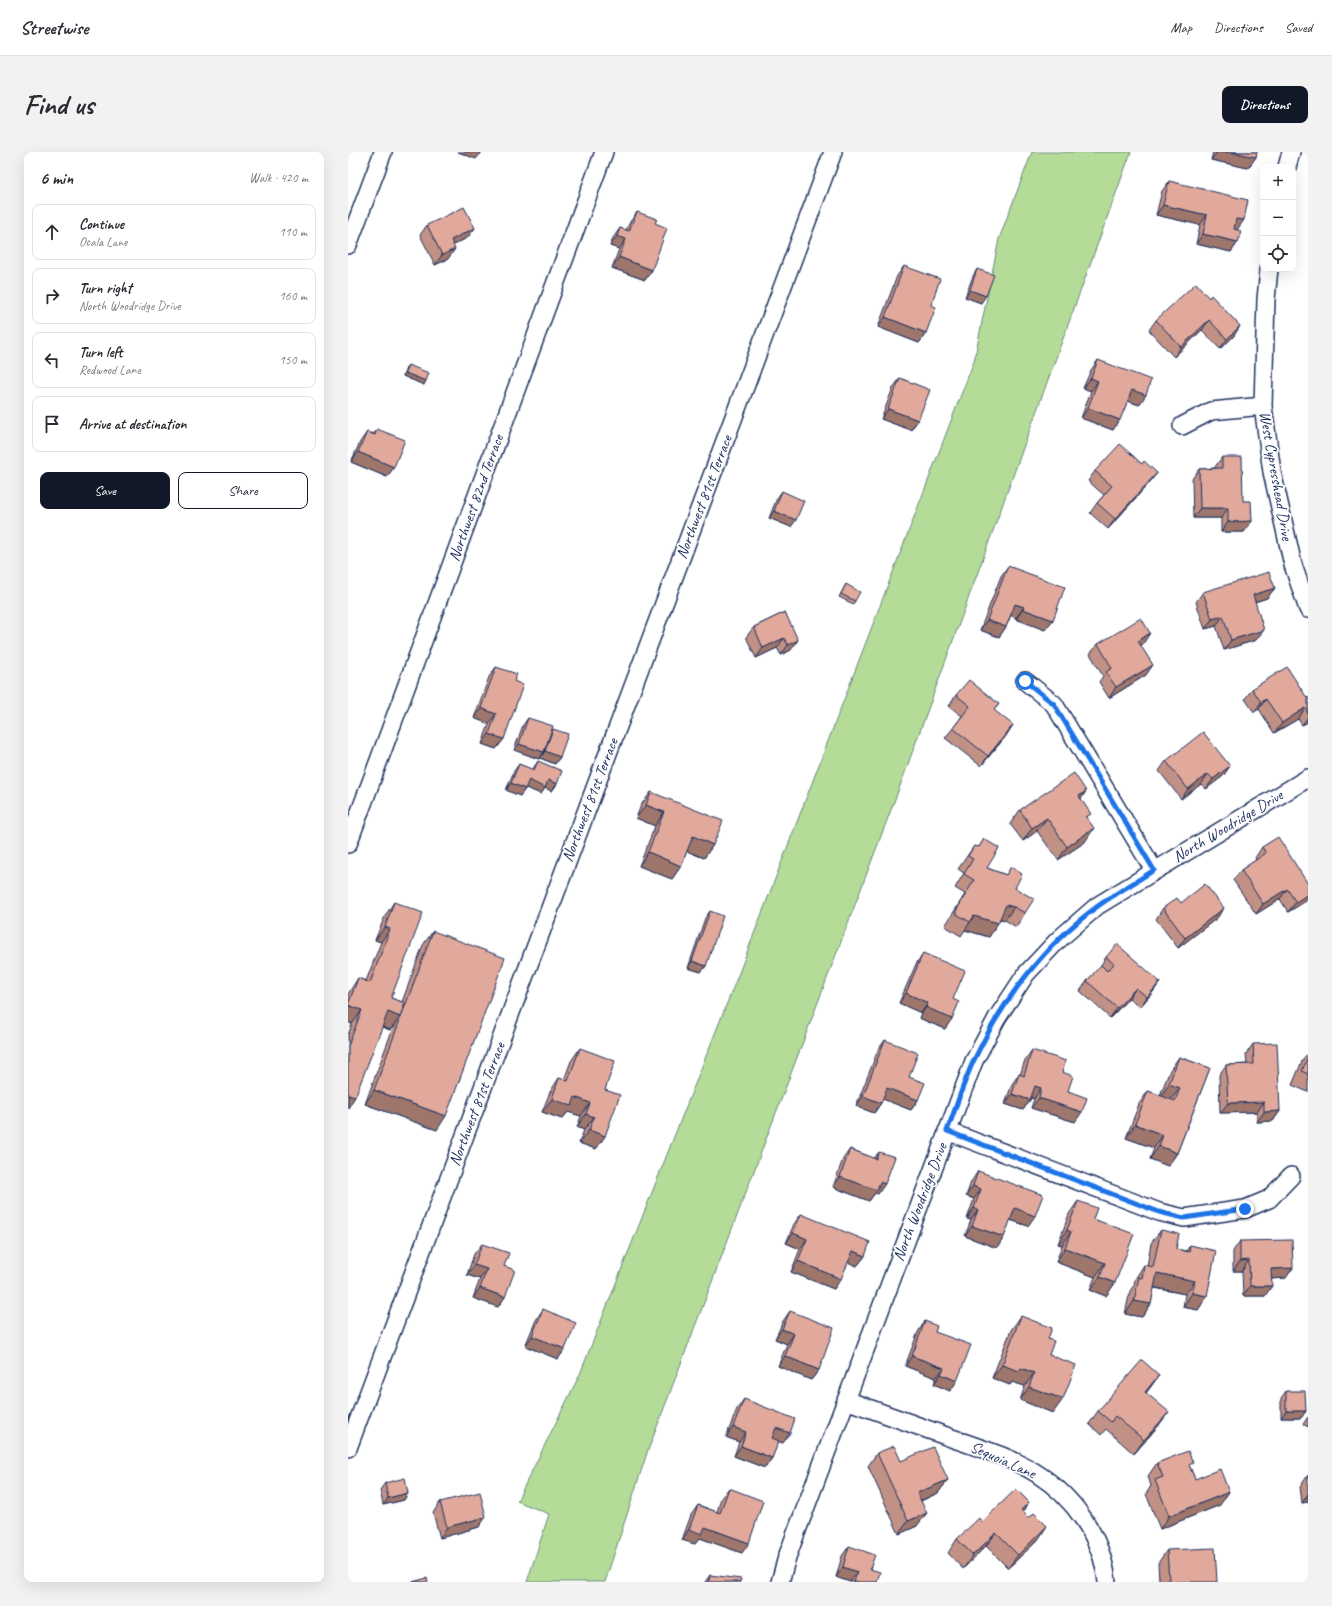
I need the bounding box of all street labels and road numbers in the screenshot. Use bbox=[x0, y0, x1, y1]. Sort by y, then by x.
street label: West Cypresshead Drive bbox=[1255, 410, 1297, 544]
street label: Northwest 82nd Terrace bbox=[444, 430, 509, 564]
street label: Northwest 81st Terrace bbox=[671, 431, 737, 562]
street label: Northwest 81st Terrace bbox=[557, 734, 623, 865]
street label: North Woodridge Drive bbox=[1169, 784, 1288, 867]
street label: Northwest 81st Terrace bbox=[444, 1038, 510, 1169]
street label: North Woodridge Drive bbox=[888, 1138, 952, 1264]
street label: Sequoia Lane bbox=[967, 1437, 1040, 1484]

